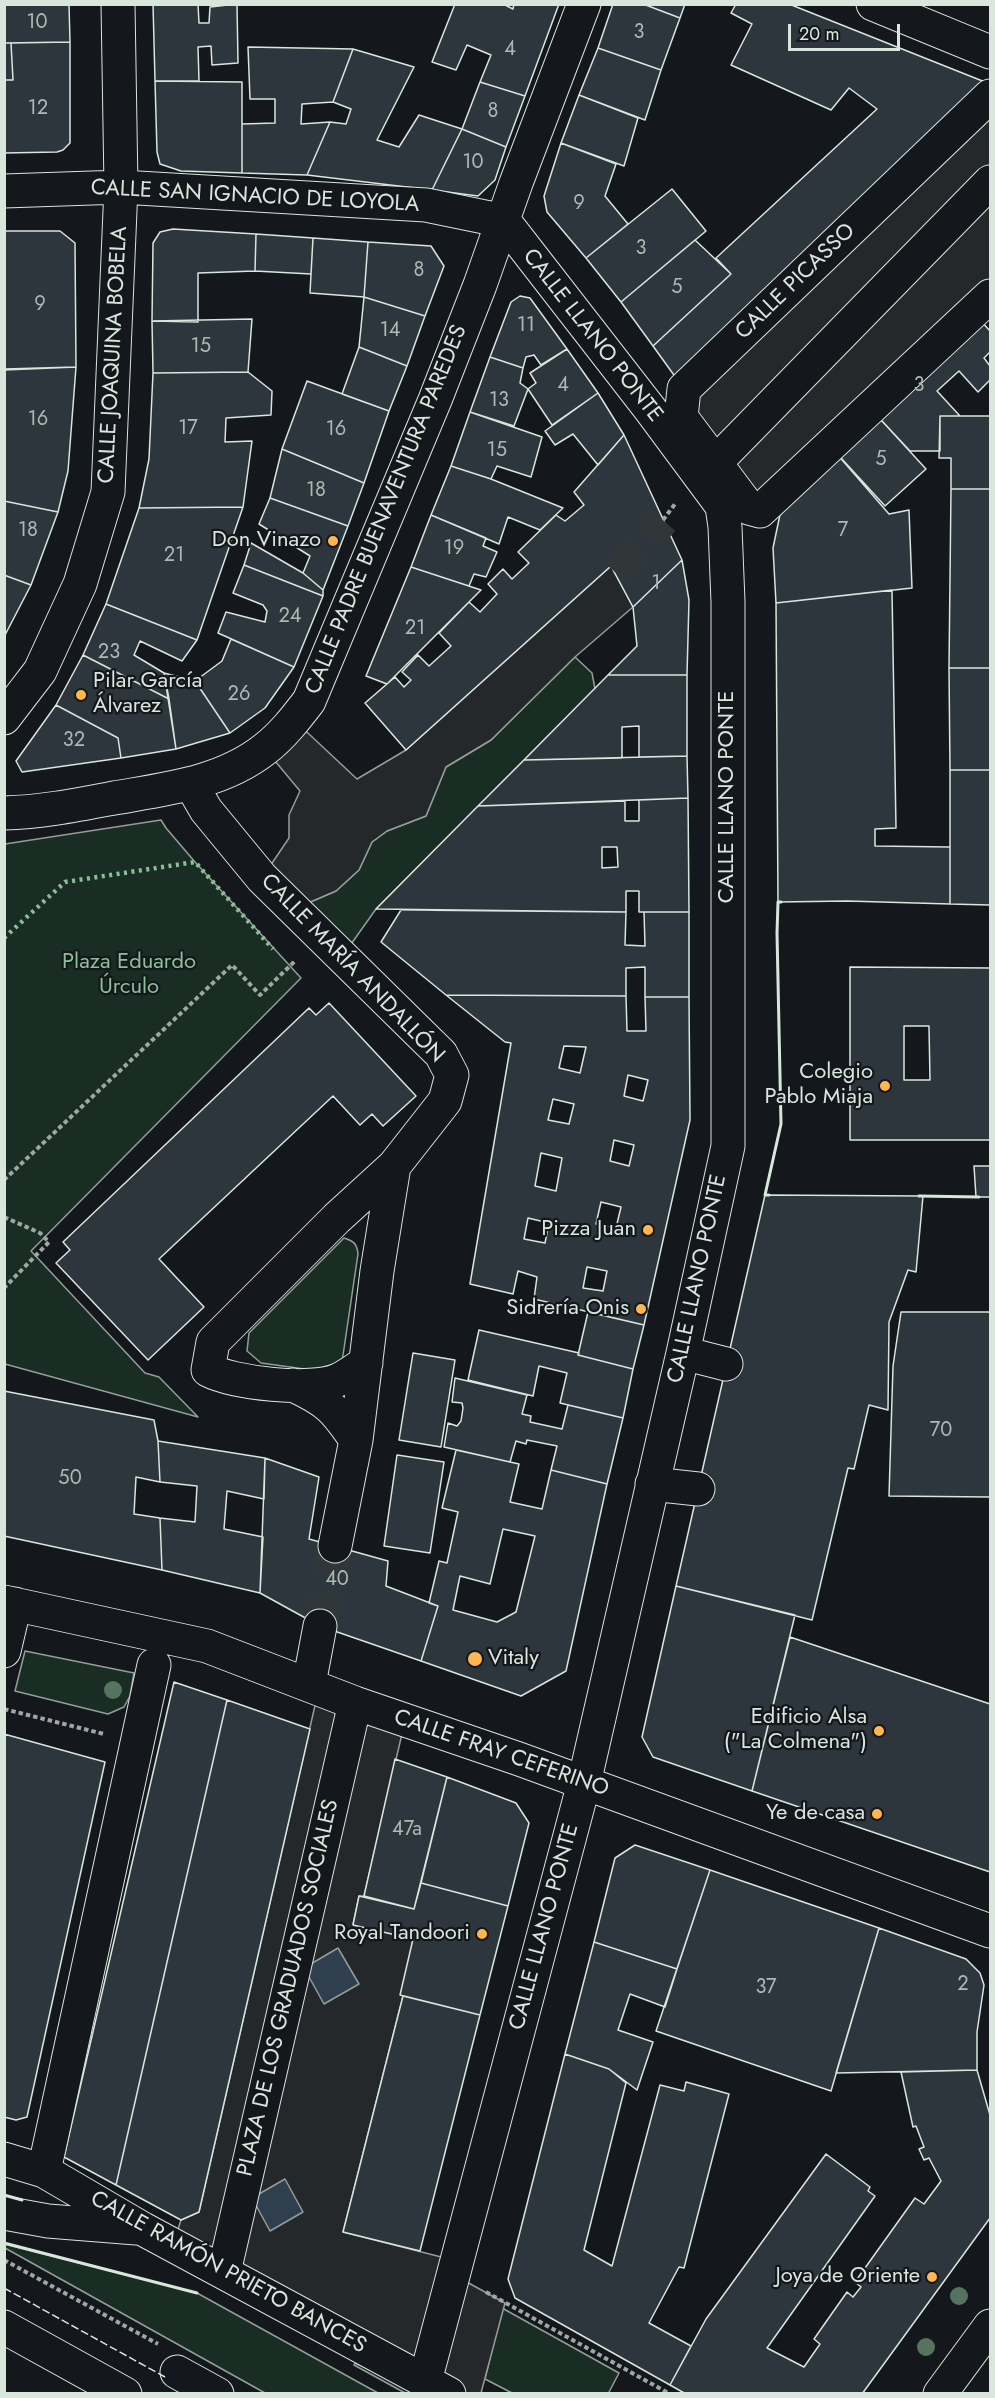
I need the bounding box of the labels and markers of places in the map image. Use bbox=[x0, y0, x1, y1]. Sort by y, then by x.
place label: Don Vinazo bbox=[212, 528, 321, 554]
marker: Don Vinazo bbox=[326, 534, 340, 548]
place label: Pilar García Álvarez bbox=[93, 669, 202, 720]
marker: Pilar García Álvarez bbox=[74, 688, 88, 702]
place label: Colegio Pablo Miaja bbox=[765, 1060, 873, 1112]
marker: Colegio Pablo Miaja bbox=[878, 1079, 892, 1093]
place label: Pizza Juan bbox=[541, 1217, 636, 1243]
marker: Pizza Juan bbox=[641, 1223, 655, 1237]
place label: Sidrería Onis bbox=[506, 1296, 629, 1322]
marker: Sidrería Onis bbox=[634, 1302, 648, 1316]
place label: Vitaly bbox=[488, 1646, 539, 1672]
marker: Vitaly bbox=[466, 1650, 484, 1668]
place label: Edificio Alsa ("La Colmena") bbox=[724, 1705, 867, 1756]
marker: Edificio Alsa ("La Colmena") bbox=[872, 1724, 886, 1738]
place label: Ye de casa bbox=[766, 1801, 865, 1827]
marker: Ye de casa bbox=[870, 1807, 884, 1821]
place label: Royal Tandoori bbox=[334, 1921, 470, 1947]
marker: Royal Tandoori bbox=[475, 1927, 489, 1941]
place label: Joya de Oriente bbox=[776, 2264, 920, 2290]
marker: Joya de Oriente bbox=[925, 2270, 939, 2284]

